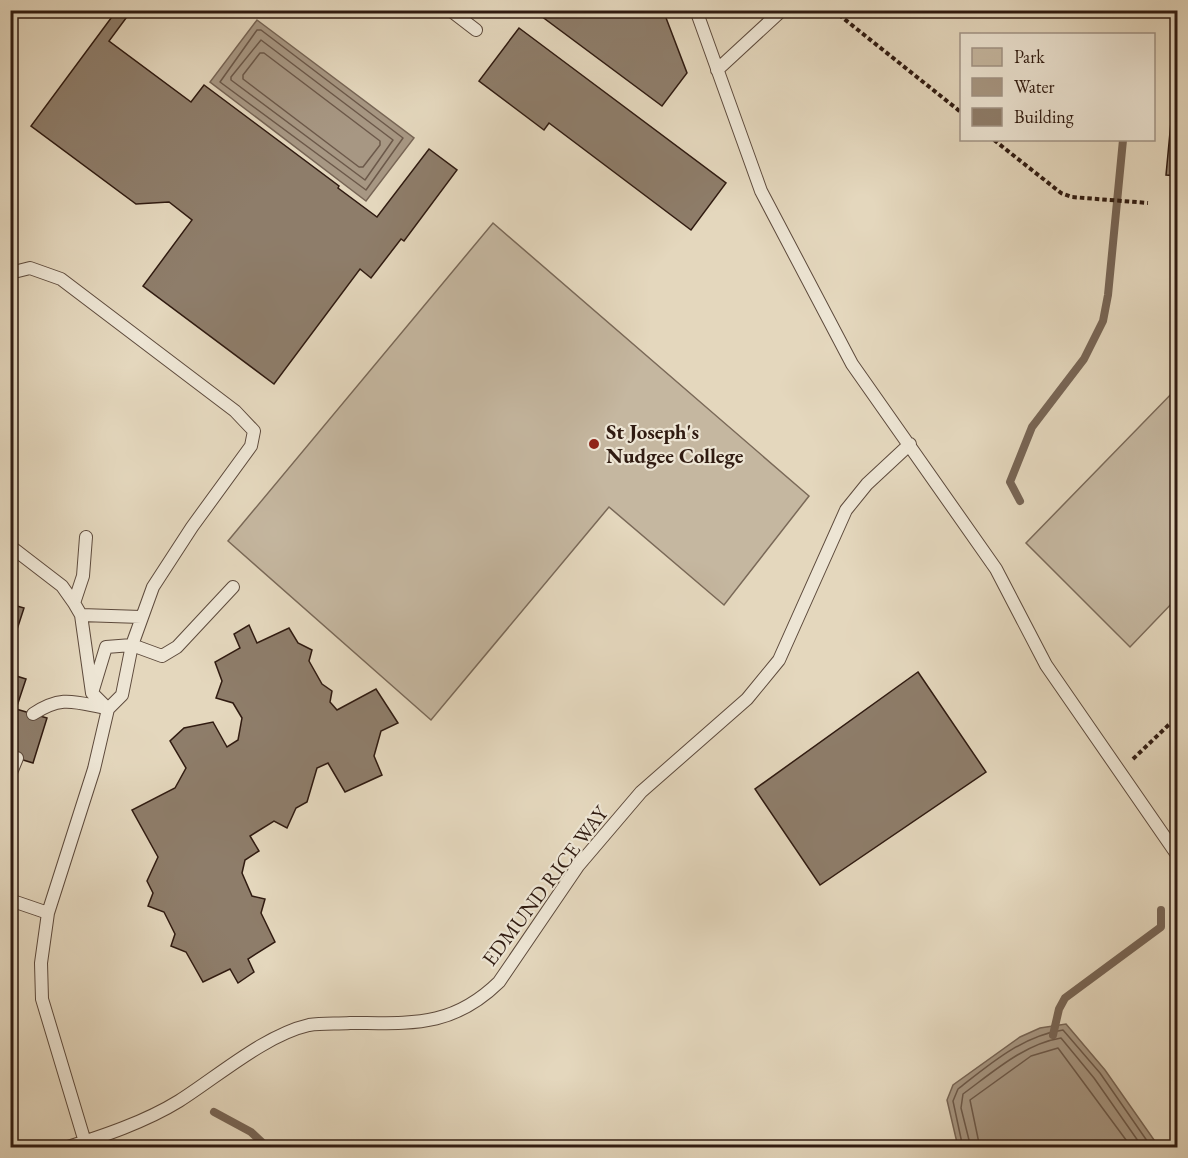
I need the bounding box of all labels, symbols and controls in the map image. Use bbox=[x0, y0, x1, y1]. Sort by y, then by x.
legend bbox=[960, 33, 1155, 141]
text: Park bbox=[1014, 45, 1045, 68]
text: Water bbox=[1014, 75, 1055, 98]
text: Building bbox=[1014, 105, 1074, 128]
place label: St Joseph's Nudgee College bbox=[606, 418, 744, 469]
marker: St Joseph's Nudgee College bbox=[587, 437, 601, 451]
street label: EDMUND RICE WAY bbox=[476, 799, 615, 971]

